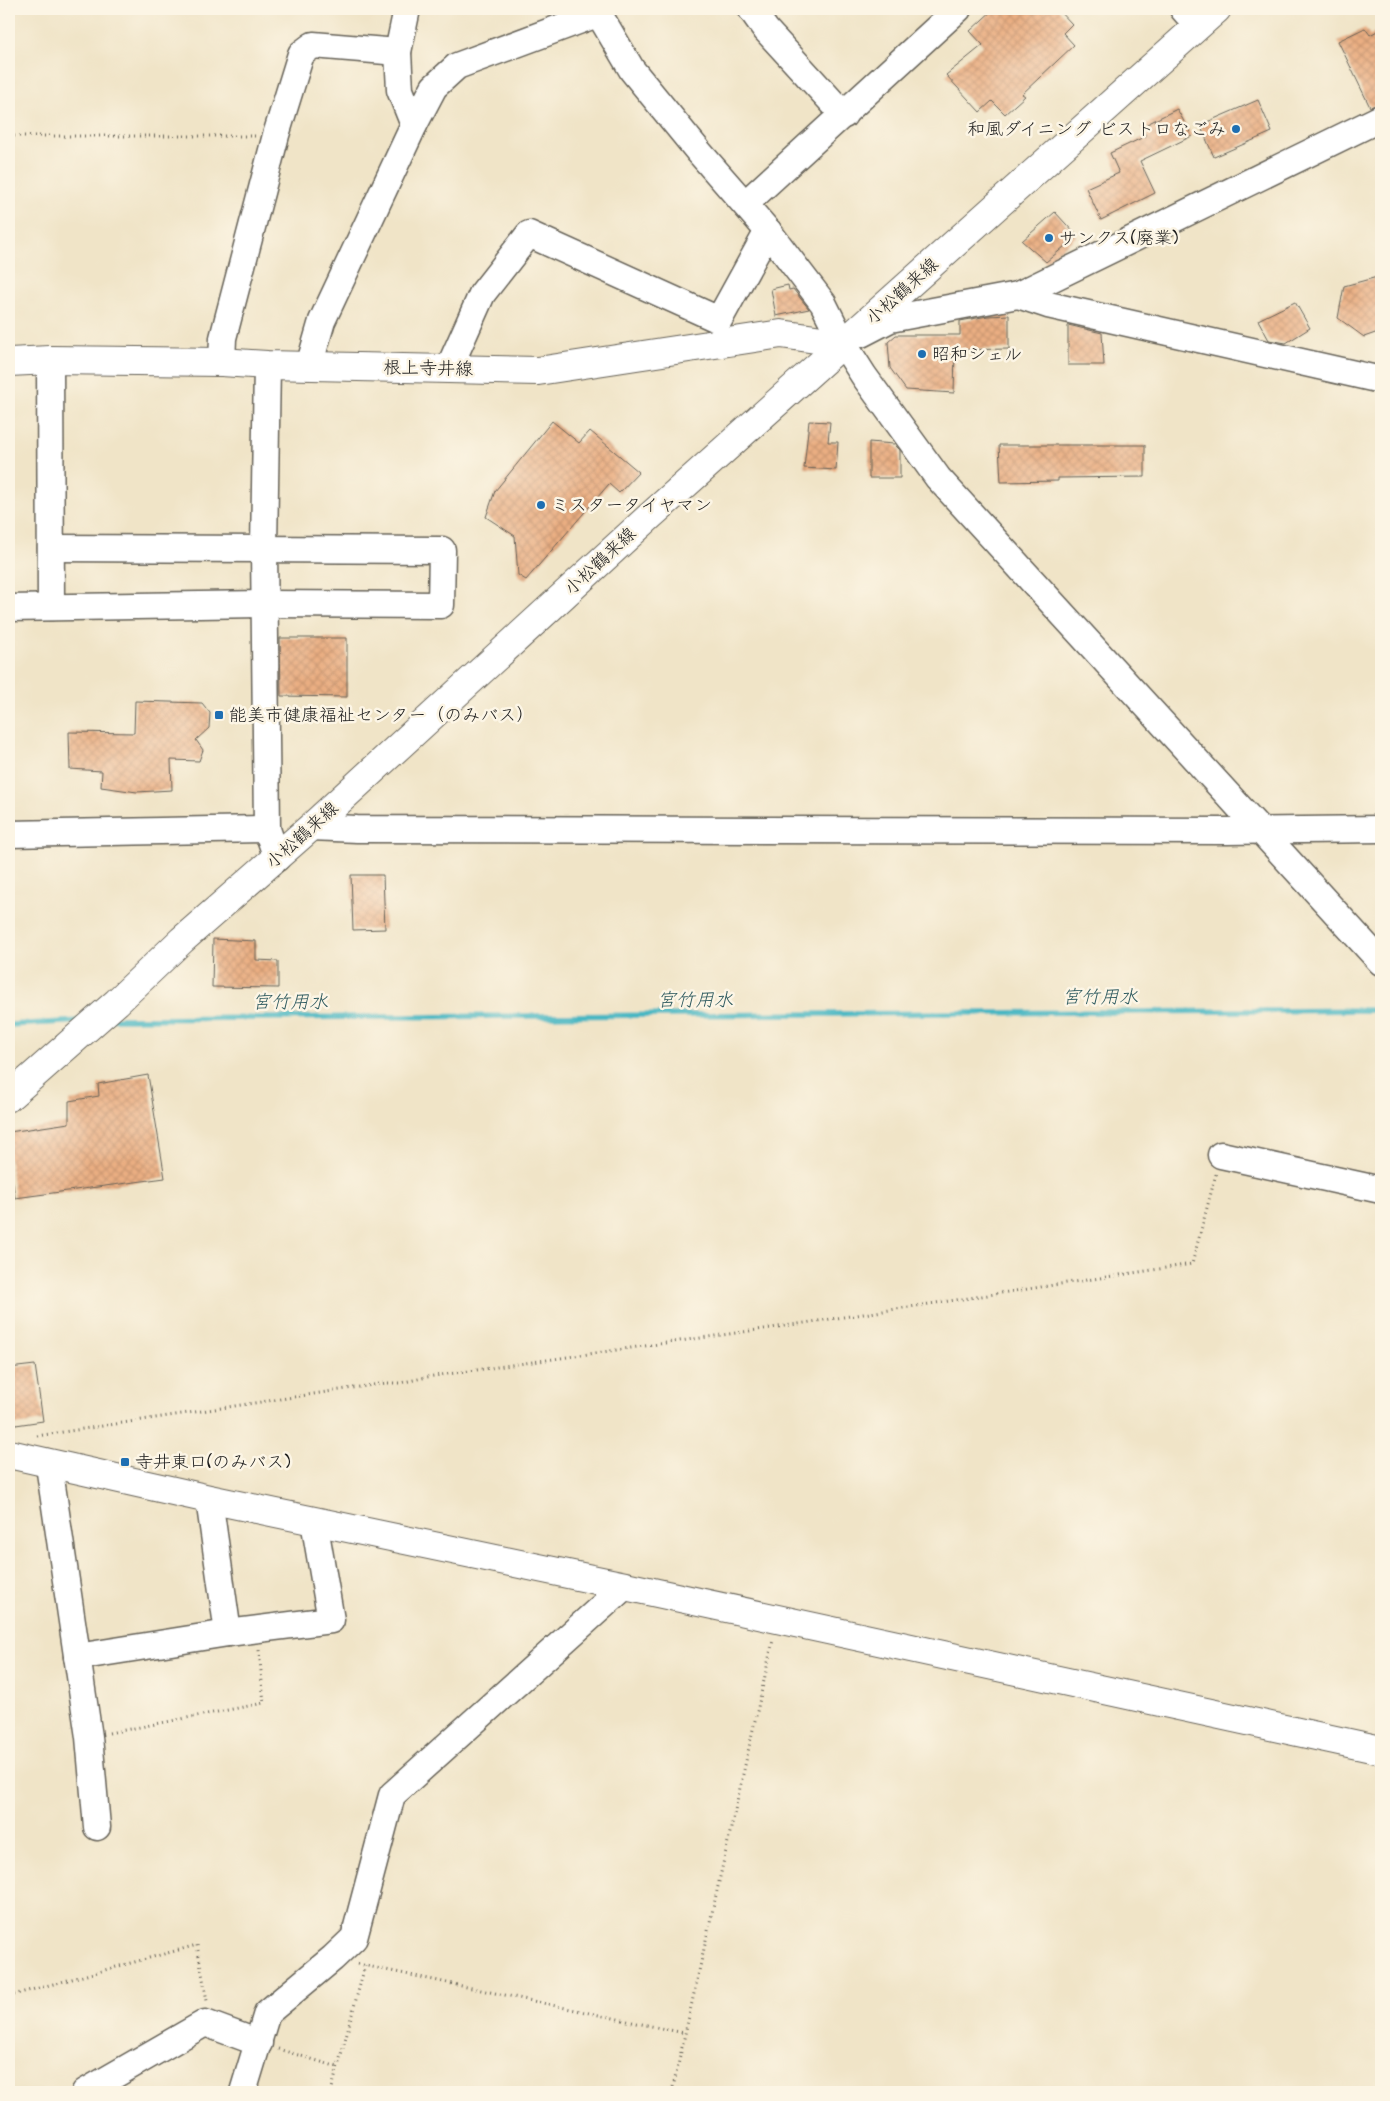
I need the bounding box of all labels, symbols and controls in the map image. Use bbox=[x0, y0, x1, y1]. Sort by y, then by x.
place label: 和風ダイニング ビストロなごみ bbox=[967, 117, 1226, 142]
marker: 和風ダイニング ビストロなごみ bbox=[1230, 123, 1242, 135]
place label: サンクス(廃業) bbox=[1059, 226, 1178, 251]
marker: サンクス(廃業) bbox=[1043, 232, 1055, 244]
street label: 小松鶴来線 bbox=[861, 252, 944, 331]
place label: 昭和シェル bbox=[932, 342, 1022, 367]
marker: 昭和シェル bbox=[916, 348, 928, 360]
street label: 根上寺井線 bbox=[383, 355, 473, 382]
place label: ミスタータイヤマン bbox=[551, 493, 712, 518]
marker: ミスタータイヤマン bbox=[535, 499, 547, 511]
street label: 小松鶴来線 bbox=[559, 522, 642, 601]
place label: 能美市健康福祉センター（のみバス） bbox=[229, 703, 534, 728]
marker: 能美市健康福祉センター（のみバス） bbox=[213, 709, 225, 721]
street label: 小松鶴来線 bbox=[261, 796, 344, 875]
water label: 宮竹用水 bbox=[1062, 984, 1138, 1011]
water label: 宮竹用水 bbox=[657, 987, 733, 1014]
water label: 宮竹用水 bbox=[252, 989, 328, 1016]
place label: 寺井東口(のみバス) bbox=[135, 1450, 291, 1475]
marker: 寺井東口(のみバス) bbox=[119, 1456, 131, 1468]

